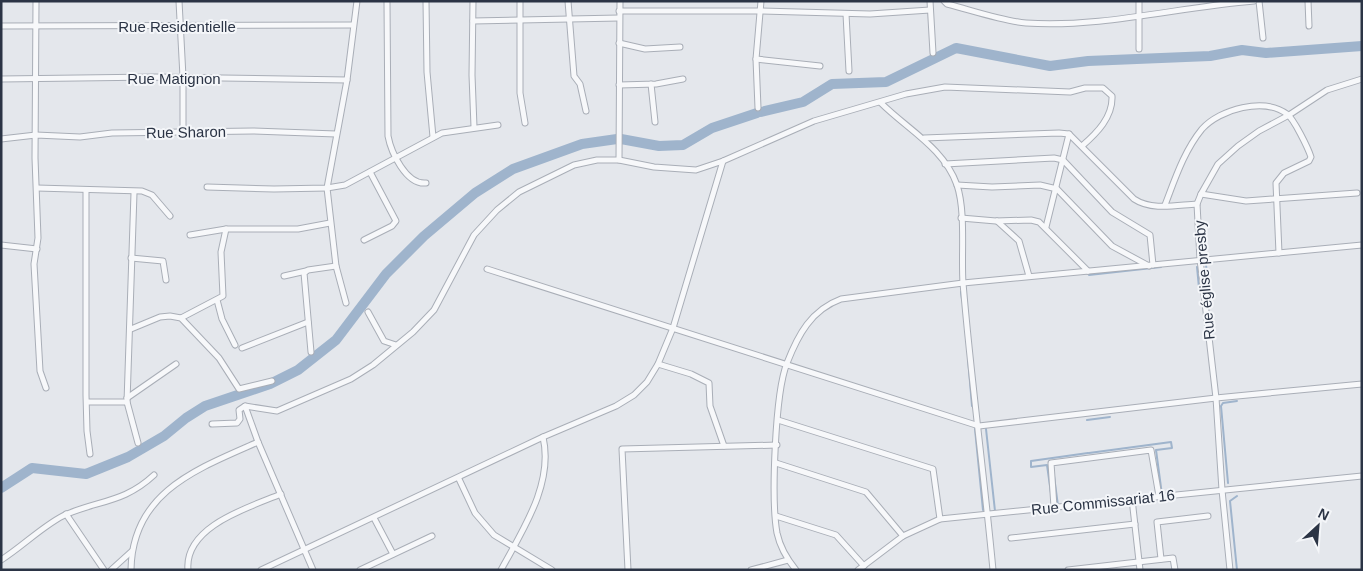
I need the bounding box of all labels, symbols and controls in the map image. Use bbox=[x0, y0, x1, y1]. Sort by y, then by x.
street label: Rue Residentielle bbox=[118, 18, 236, 35]
street label: Rue Matignon bbox=[127, 70, 221, 87]
street label: Rue Sharon bbox=[146, 123, 226, 141]
street label: Rue église presby bbox=[1190, 219, 1218, 341]
street label: Rue Commissariat 16 bbox=[1030, 486, 1176, 518]
north arrow bbox=[1293, 501, 1343, 551]
text: N bbox=[1316, 505, 1332, 524]

